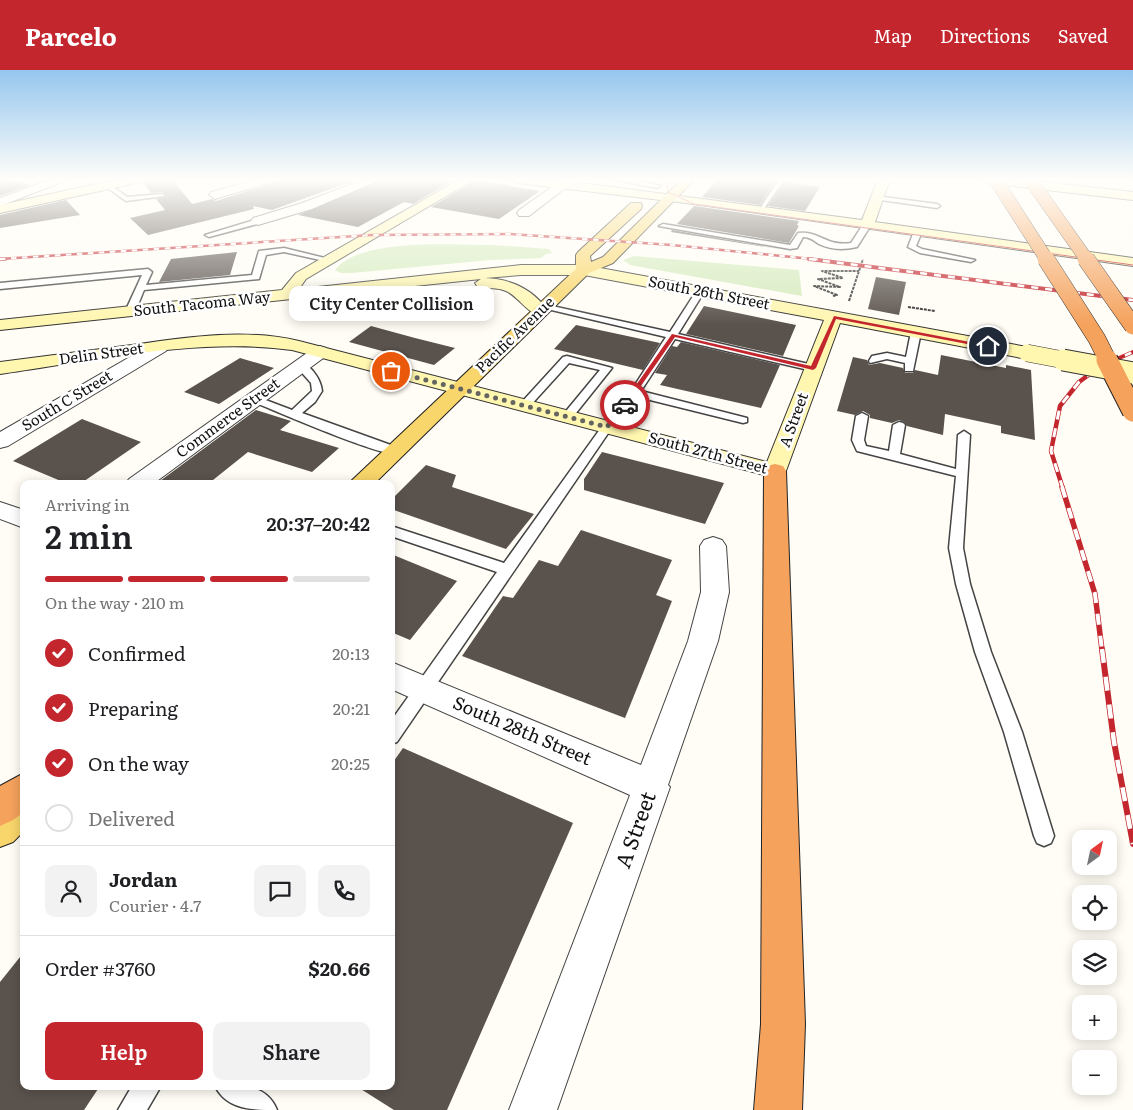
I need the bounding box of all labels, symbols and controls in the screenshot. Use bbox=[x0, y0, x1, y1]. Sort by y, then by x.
text: Parcelo bbox=[25, 18, 117, 53]
text: Map bbox=[874, 22, 912, 49]
text: Directions bbox=[940, 22, 1030, 49]
text: Saved bbox=[1058, 22, 1108, 49]
street label: South 26th Street bbox=[647, 268, 772, 315]
street label: South Tacoma Way bbox=[132, 284, 272, 321]
callout: City Center Collision bbox=[288, 286, 494, 321]
street label: Pacific Avenue bbox=[469, 290, 559, 378]
text: City Center Collision bbox=[309, 291, 474, 315]
pin bbox=[967, 325, 1009, 367]
icon: home bbox=[974, 332, 1002, 360]
street label: Delin Street bbox=[57, 335, 144, 370]
pin bbox=[370, 350, 412, 392]
icon: bag bbox=[377, 357, 405, 385]
street label: South C Street bbox=[17, 364, 116, 436]
street label: Commerce Street bbox=[170, 371, 284, 462]
courier bbox=[600, 380, 650, 430]
street label: A Street bbox=[772, 389, 813, 450]
icon: car bbox=[611, 391, 639, 419]
street label: South 27th Street bbox=[646, 425, 771, 479]
text: Arriving in bbox=[45, 492, 130, 516]
text: 20:37–20:42 bbox=[266, 509, 370, 537]
text: 2 min bbox=[45, 511, 133, 559]
text: On the way · 210 m bbox=[45, 590, 184, 614]
icon: check bbox=[45, 639, 73, 667]
text: Confirmed bbox=[88, 639, 186, 667]
text: 20:13 bbox=[332, 641, 370, 665]
street label: South 28th Street bbox=[449, 688, 597, 771]
icon: check bbox=[45, 694, 73, 722]
text: Preparing bbox=[88, 694, 178, 722]
text: 20:21 bbox=[333, 696, 370, 720]
icon: check bbox=[45, 749, 73, 777]
text: On the way bbox=[88, 749, 189, 777]
text: 20:25 bbox=[331, 751, 370, 775]
street label: A Street bbox=[605, 786, 662, 872]
text: Delivered bbox=[88, 804, 175, 832]
north arrow bbox=[1072, 830, 1118, 875]
map controls bbox=[1072, 830, 1117, 1095]
button: person bbox=[45, 865, 97, 917]
text: Jordan bbox=[109, 865, 178, 893]
button: chat bbox=[254, 865, 306, 917]
button: phone bbox=[318, 865, 370, 917]
button: locate bbox=[1072, 885, 1117, 930]
text: Courier · 4.7 bbox=[109, 893, 201, 917]
button: layers bbox=[1072, 940, 1117, 985]
text: Order #3760 bbox=[45, 954, 156, 982]
text: $20.66 bbox=[308, 954, 370, 982]
button: + bbox=[1072, 995, 1117, 1040]
button: Help bbox=[45, 1022, 203, 1080]
button: Share bbox=[213, 1022, 370, 1080]
button: − bbox=[1072, 1050, 1117, 1095]

